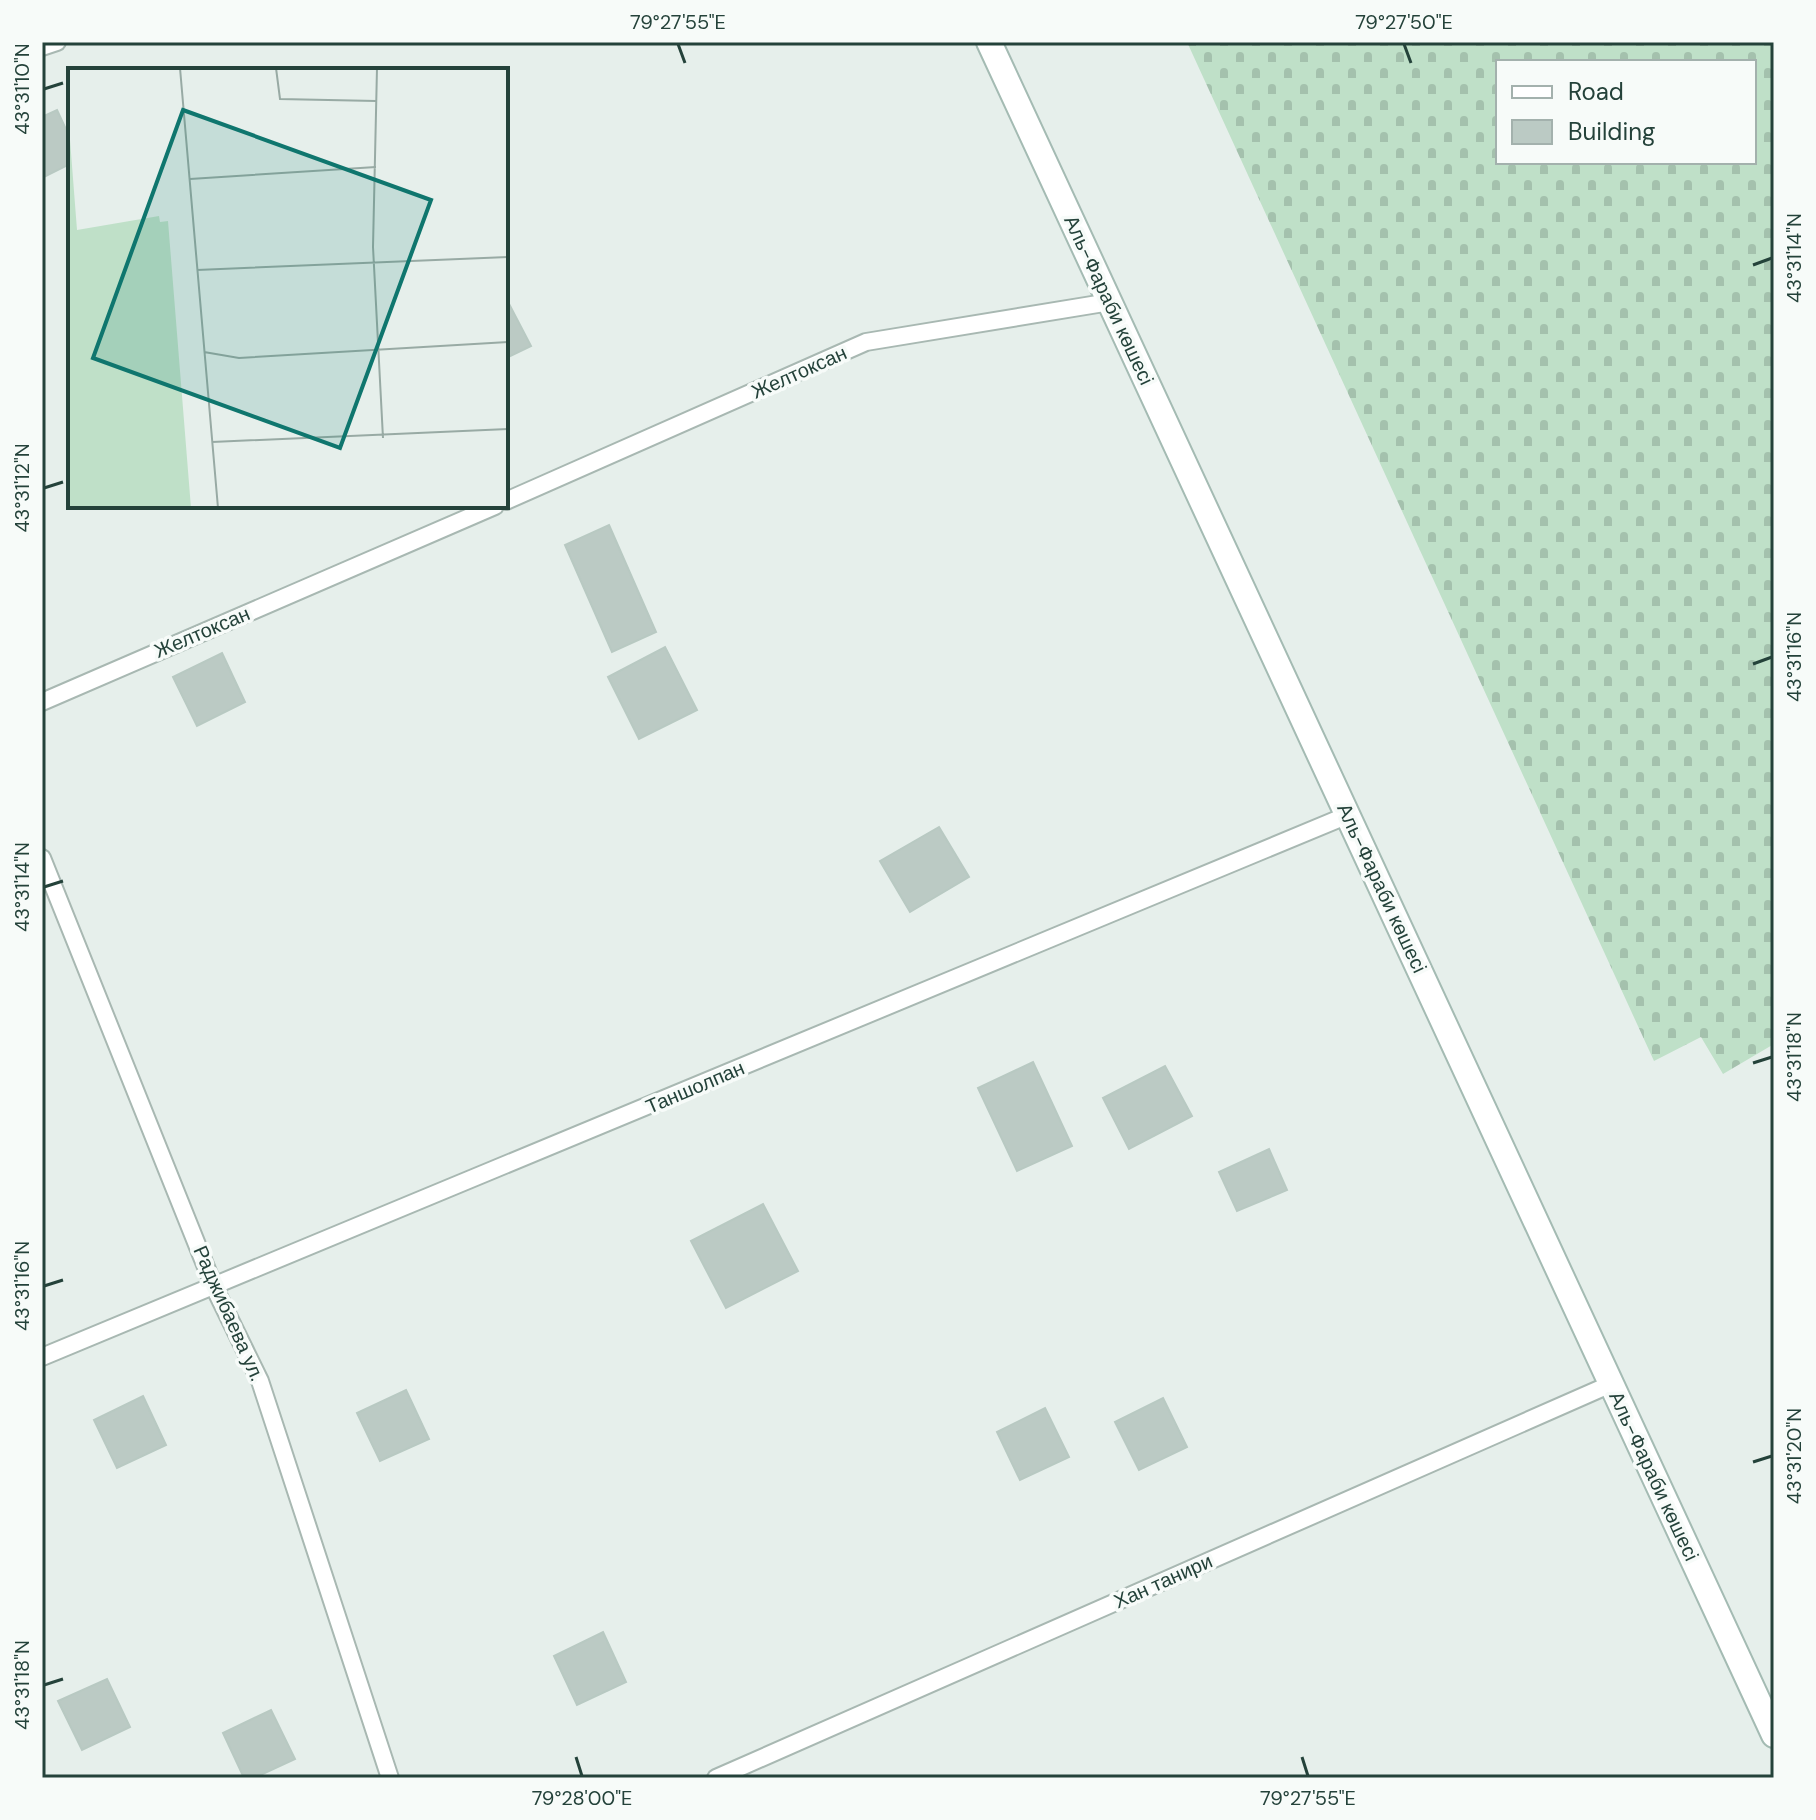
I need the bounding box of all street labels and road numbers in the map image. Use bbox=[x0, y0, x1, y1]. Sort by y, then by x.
street label: Аль-Фараби көшесі bbox=[1058, 211, 1160, 389]
street label: Желтоксан bbox=[747, 339, 851, 405]
street label: Желтоксан bbox=[150, 600, 254, 664]
street label: Аль-Фараби көшесі bbox=[1331, 799, 1433, 977]
street label: Таншолпан bbox=[642, 1055, 748, 1119]
street label: Раджибаева ул. bbox=[188, 1241, 270, 1385]
street label: Аль-Фараби көшесі bbox=[1603, 1387, 1705, 1565]
street label: Хан танири bbox=[1110, 1548, 1216, 1614]

